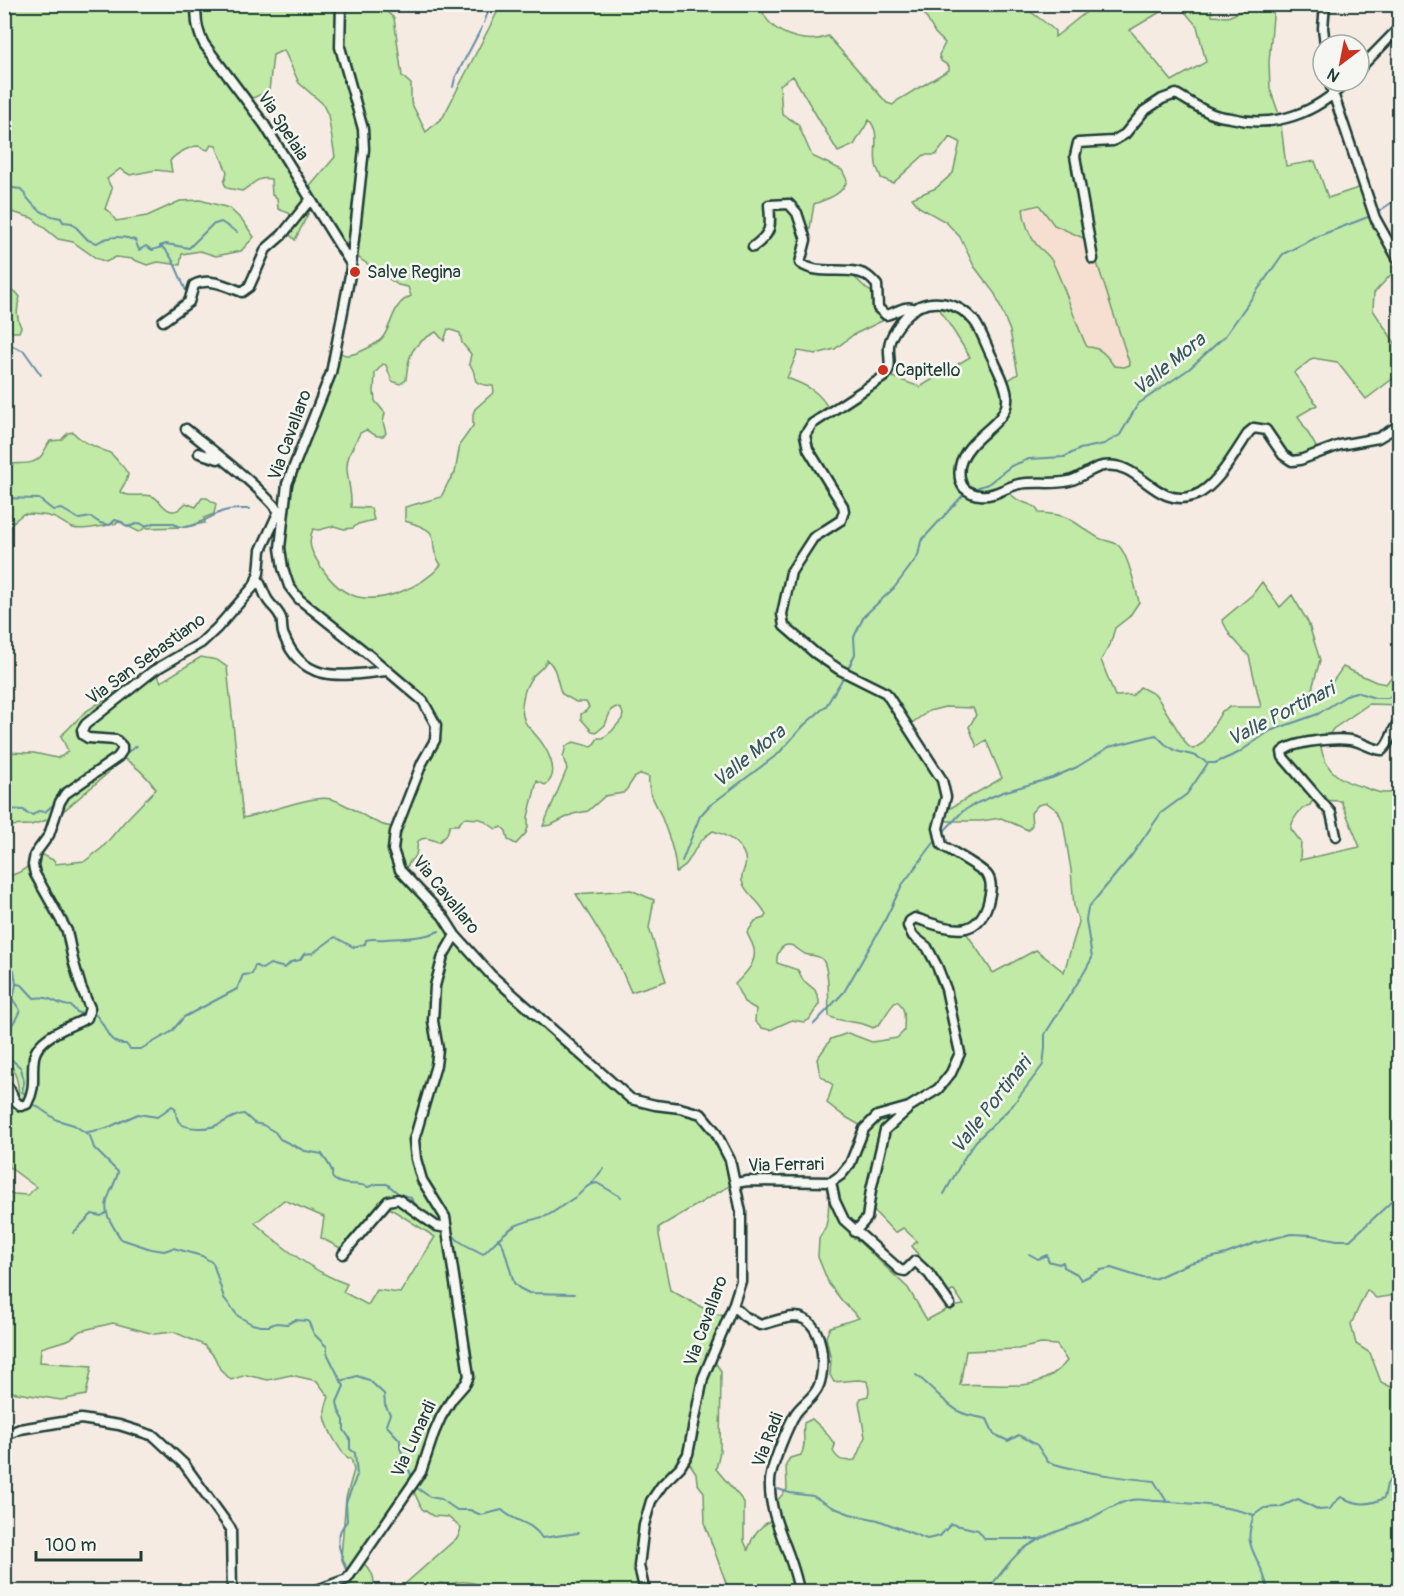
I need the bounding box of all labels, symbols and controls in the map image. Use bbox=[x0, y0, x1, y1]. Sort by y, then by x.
north arrow bbox=[1311, 33, 1371, 93]
text: N bbox=[1324, 63, 1343, 86]
street label: Via Spelaia bbox=[252, 87, 314, 165]
place label: Salve Regina bbox=[367, 261, 461, 284]
marker: Salve Regina bbox=[348, 265, 362, 279]
water label: Valle Mora bbox=[1127, 326, 1212, 401]
place label: Capitello bbox=[895, 359, 961, 382]
marker: Capitello bbox=[876, 363, 890, 377]
street label: Via Cavallaro bbox=[263, 386, 317, 484]
street label: Via San Sebastiano bbox=[82, 608, 210, 710]
water label: Valle Portinari bbox=[1223, 675, 1342, 752]
water label: Valle Mora bbox=[707, 718, 792, 793]
street label: Via Cavallaro bbox=[407, 851, 485, 939]
water label: Valle Portinari bbox=[945, 1049, 1039, 1159]
street label: Via Ferrari bbox=[748, 1153, 824, 1177]
street label: Via Cavallaro bbox=[679, 1272, 733, 1370]
street label: Via Lunardi bbox=[386, 1397, 442, 1481]
street label: Via Radi bbox=[747, 1409, 789, 1471]
scale bar bbox=[36, 1524, 141, 1562]
text: 100 m bbox=[45, 1534, 97, 1557]

